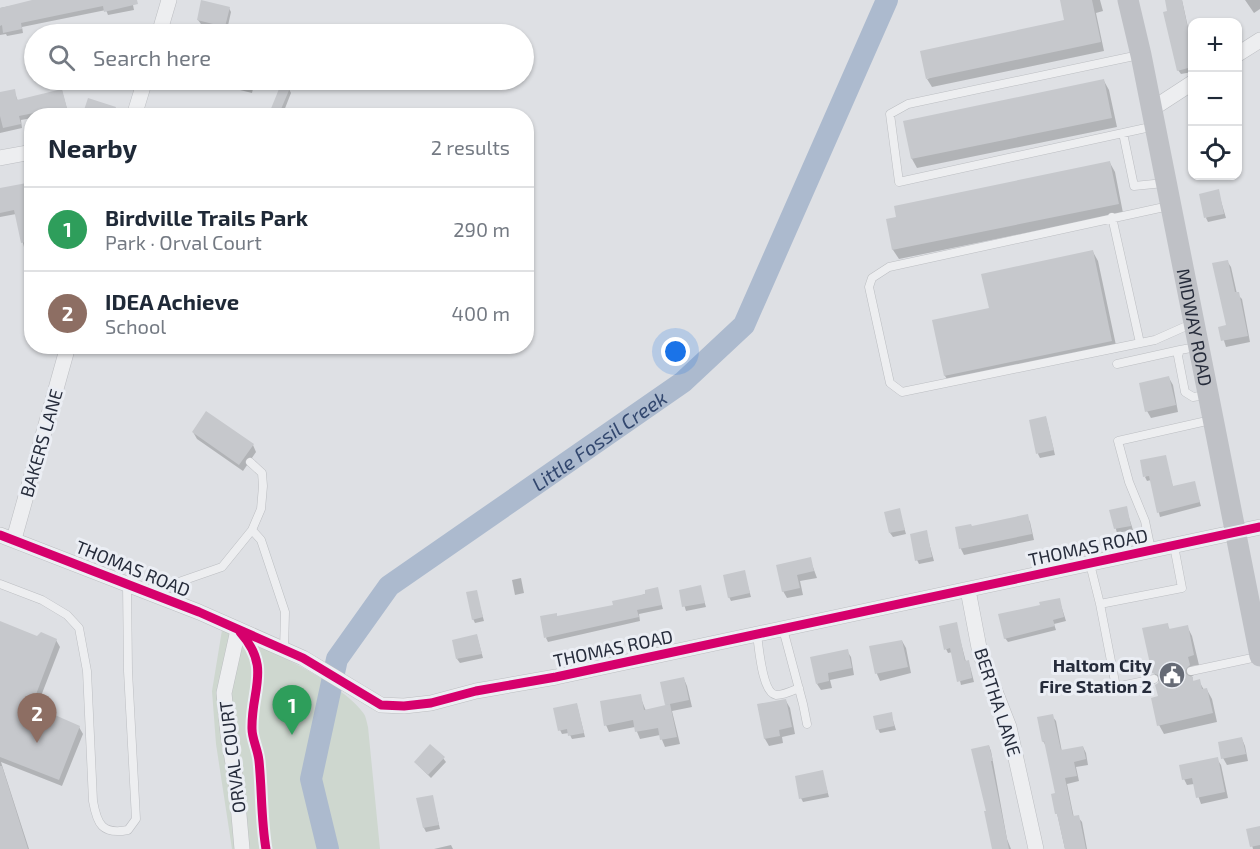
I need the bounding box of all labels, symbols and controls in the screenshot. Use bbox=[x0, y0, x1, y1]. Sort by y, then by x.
map controls bbox=[1188, 18, 1242, 180]
button: + bbox=[1188, 18, 1242, 72]
search box bbox=[24, 24, 534, 90]
icon: search bbox=[45, 41, 78, 74]
text: Search here bbox=[93, 44, 211, 70]
button: − bbox=[1188, 72, 1242, 126]
button: locate bbox=[1188, 126, 1242, 180]
text: Nearby bbox=[48, 132, 137, 163]
text: 2 results bbox=[431, 135, 510, 159]
text: Birdville Trails Park bbox=[105, 204, 308, 230]
text: 1 bbox=[63, 217, 72, 241]
text: 290 m bbox=[453, 217, 510, 241]
text: Park · Orval Court bbox=[105, 230, 262, 254]
street label: MIDWAY ROAD bbox=[1173, 267, 1217, 388]
text: IDEA Achieve bbox=[105, 288, 239, 314]
text: 2 bbox=[62, 301, 73, 325]
text: 400 m bbox=[452, 301, 510, 325]
text: School bbox=[105, 314, 166, 338]
your location bbox=[661, 337, 690, 366]
water label: Little Fossil Creek bbox=[527, 385, 671, 496]
street label: BAKERS LANE bbox=[15, 386, 67, 500]
street label: THOMAS ROAD bbox=[1026, 524, 1150, 570]
street label: THOMAS ROAD bbox=[72, 535, 194, 601]
street label: THOMAS ROAD bbox=[551, 625, 675, 671]
street label: BERTHA LANE bbox=[970, 645, 1026, 759]
place label: Haltom City Fire Station 2 bbox=[1039, 654, 1153, 697]
public building icon: Haltom City Fire Station 2 bbox=[1157, 660, 1187, 690]
pin: 1 bbox=[272, 686, 312, 735]
pin: 2 bbox=[18, 694, 57, 743]
street label: ORVAL COURT bbox=[214, 699, 250, 814]

